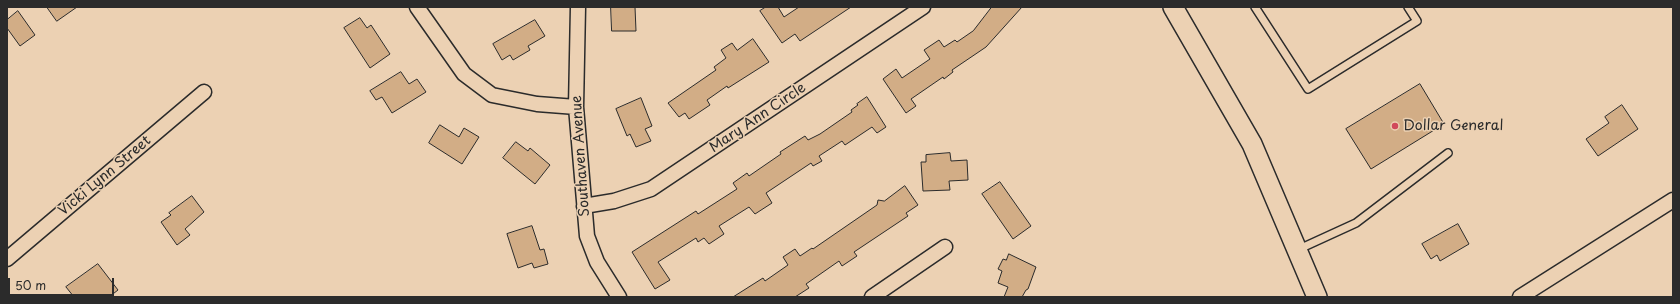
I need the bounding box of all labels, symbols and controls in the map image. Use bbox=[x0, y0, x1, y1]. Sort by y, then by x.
street label: Mary Ann Circle bbox=[707, 80, 809, 156]
street label: Southaven Avenue bbox=[568, 95, 594, 217]
place label: Dollar General bbox=[1403, 118, 1503, 134]
marker: Dollar General bbox=[1390, 121, 1400, 131]
street label: Vicki Lynn Street bbox=[56, 133, 154, 219]
scale bar bbox=[10, 270, 116, 296]
text: 50 m bbox=[15, 276, 46, 294]

